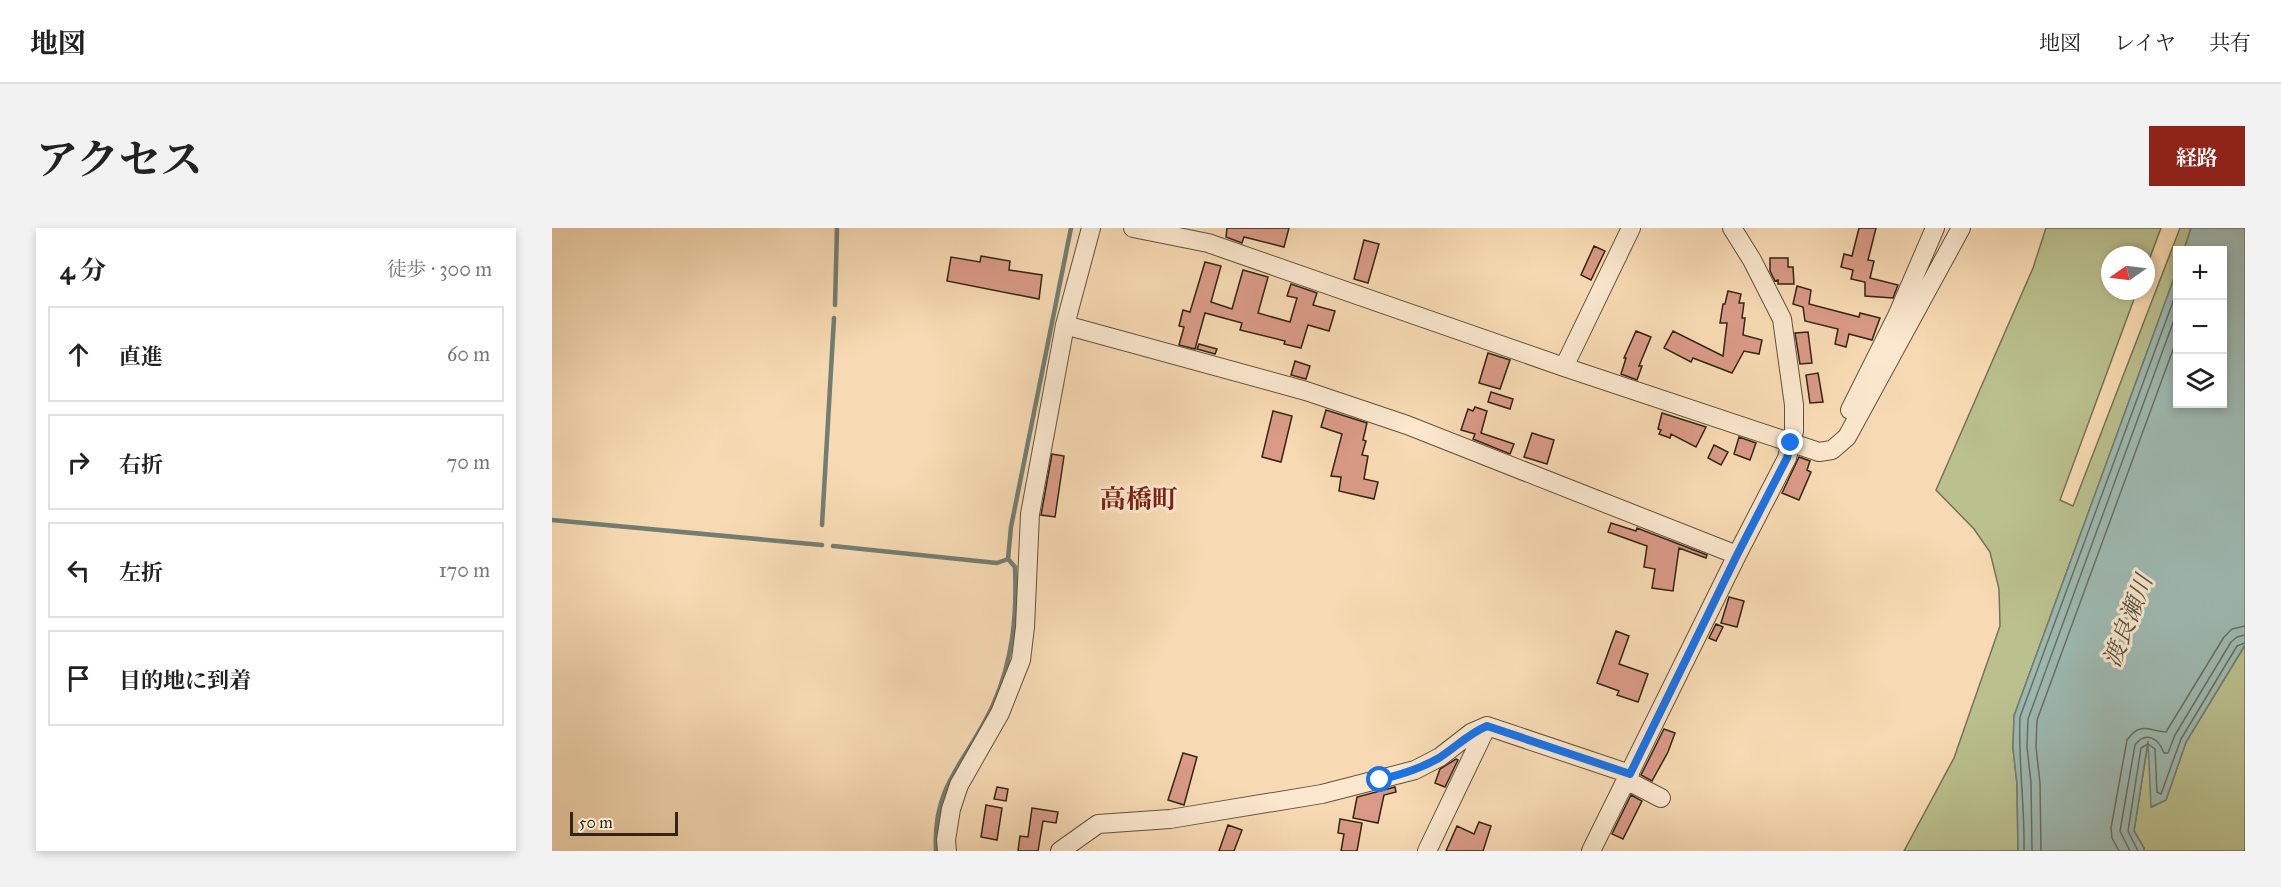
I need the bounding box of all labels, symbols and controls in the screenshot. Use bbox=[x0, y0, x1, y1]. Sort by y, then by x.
text: 地図 bbox=[30, 26, 86, 61]
text: 地図 bbox=[2039, 30, 2081, 56]
text: レイヤ bbox=[2114, 30, 2176, 56]
text: 共有 bbox=[2209, 30, 2251, 56]
button: 経路 bbox=[2149, 126, 2245, 186]
text: アクセス bbox=[36, 134, 203, 186]
north arrow bbox=[2101, 246, 2155, 300]
map controls bbox=[2173, 246, 2227, 408]
button: + bbox=[2173, 246, 2227, 300]
text: 4 分 bbox=[60, 254, 106, 286]
text: 徒歩 · 300 m bbox=[387, 257, 492, 281]
button: − bbox=[2173, 300, 2227, 354]
icon: ahead bbox=[62, 338, 95, 371]
text: 60 m bbox=[447, 342, 490, 366]
text: 直進 bbox=[119, 343, 163, 370]
button: layers bbox=[2173, 354, 2227, 408]
route end bbox=[1777, 429, 1803, 455]
icon: right bbox=[62, 446, 95, 479]
text: 70 m bbox=[447, 450, 490, 474]
text: 右折 bbox=[119, 451, 163, 478]
district label: 高橋町 bbox=[1100, 483, 1178, 515]
icon: left bbox=[62, 554, 95, 587]
text: 170 m bbox=[439, 558, 490, 582]
text: 左折 bbox=[119, 559, 163, 586]
water label: 渡良瀬川 bbox=[2097, 568, 2160, 671]
icon: arrive bbox=[62, 662, 95, 695]
text: 目的地に到着 bbox=[119, 667, 251, 694]
route start bbox=[1366, 766, 1392, 792]
scale bar bbox=[570, 809, 678, 836]
text: 50 m bbox=[579, 813, 613, 832]

